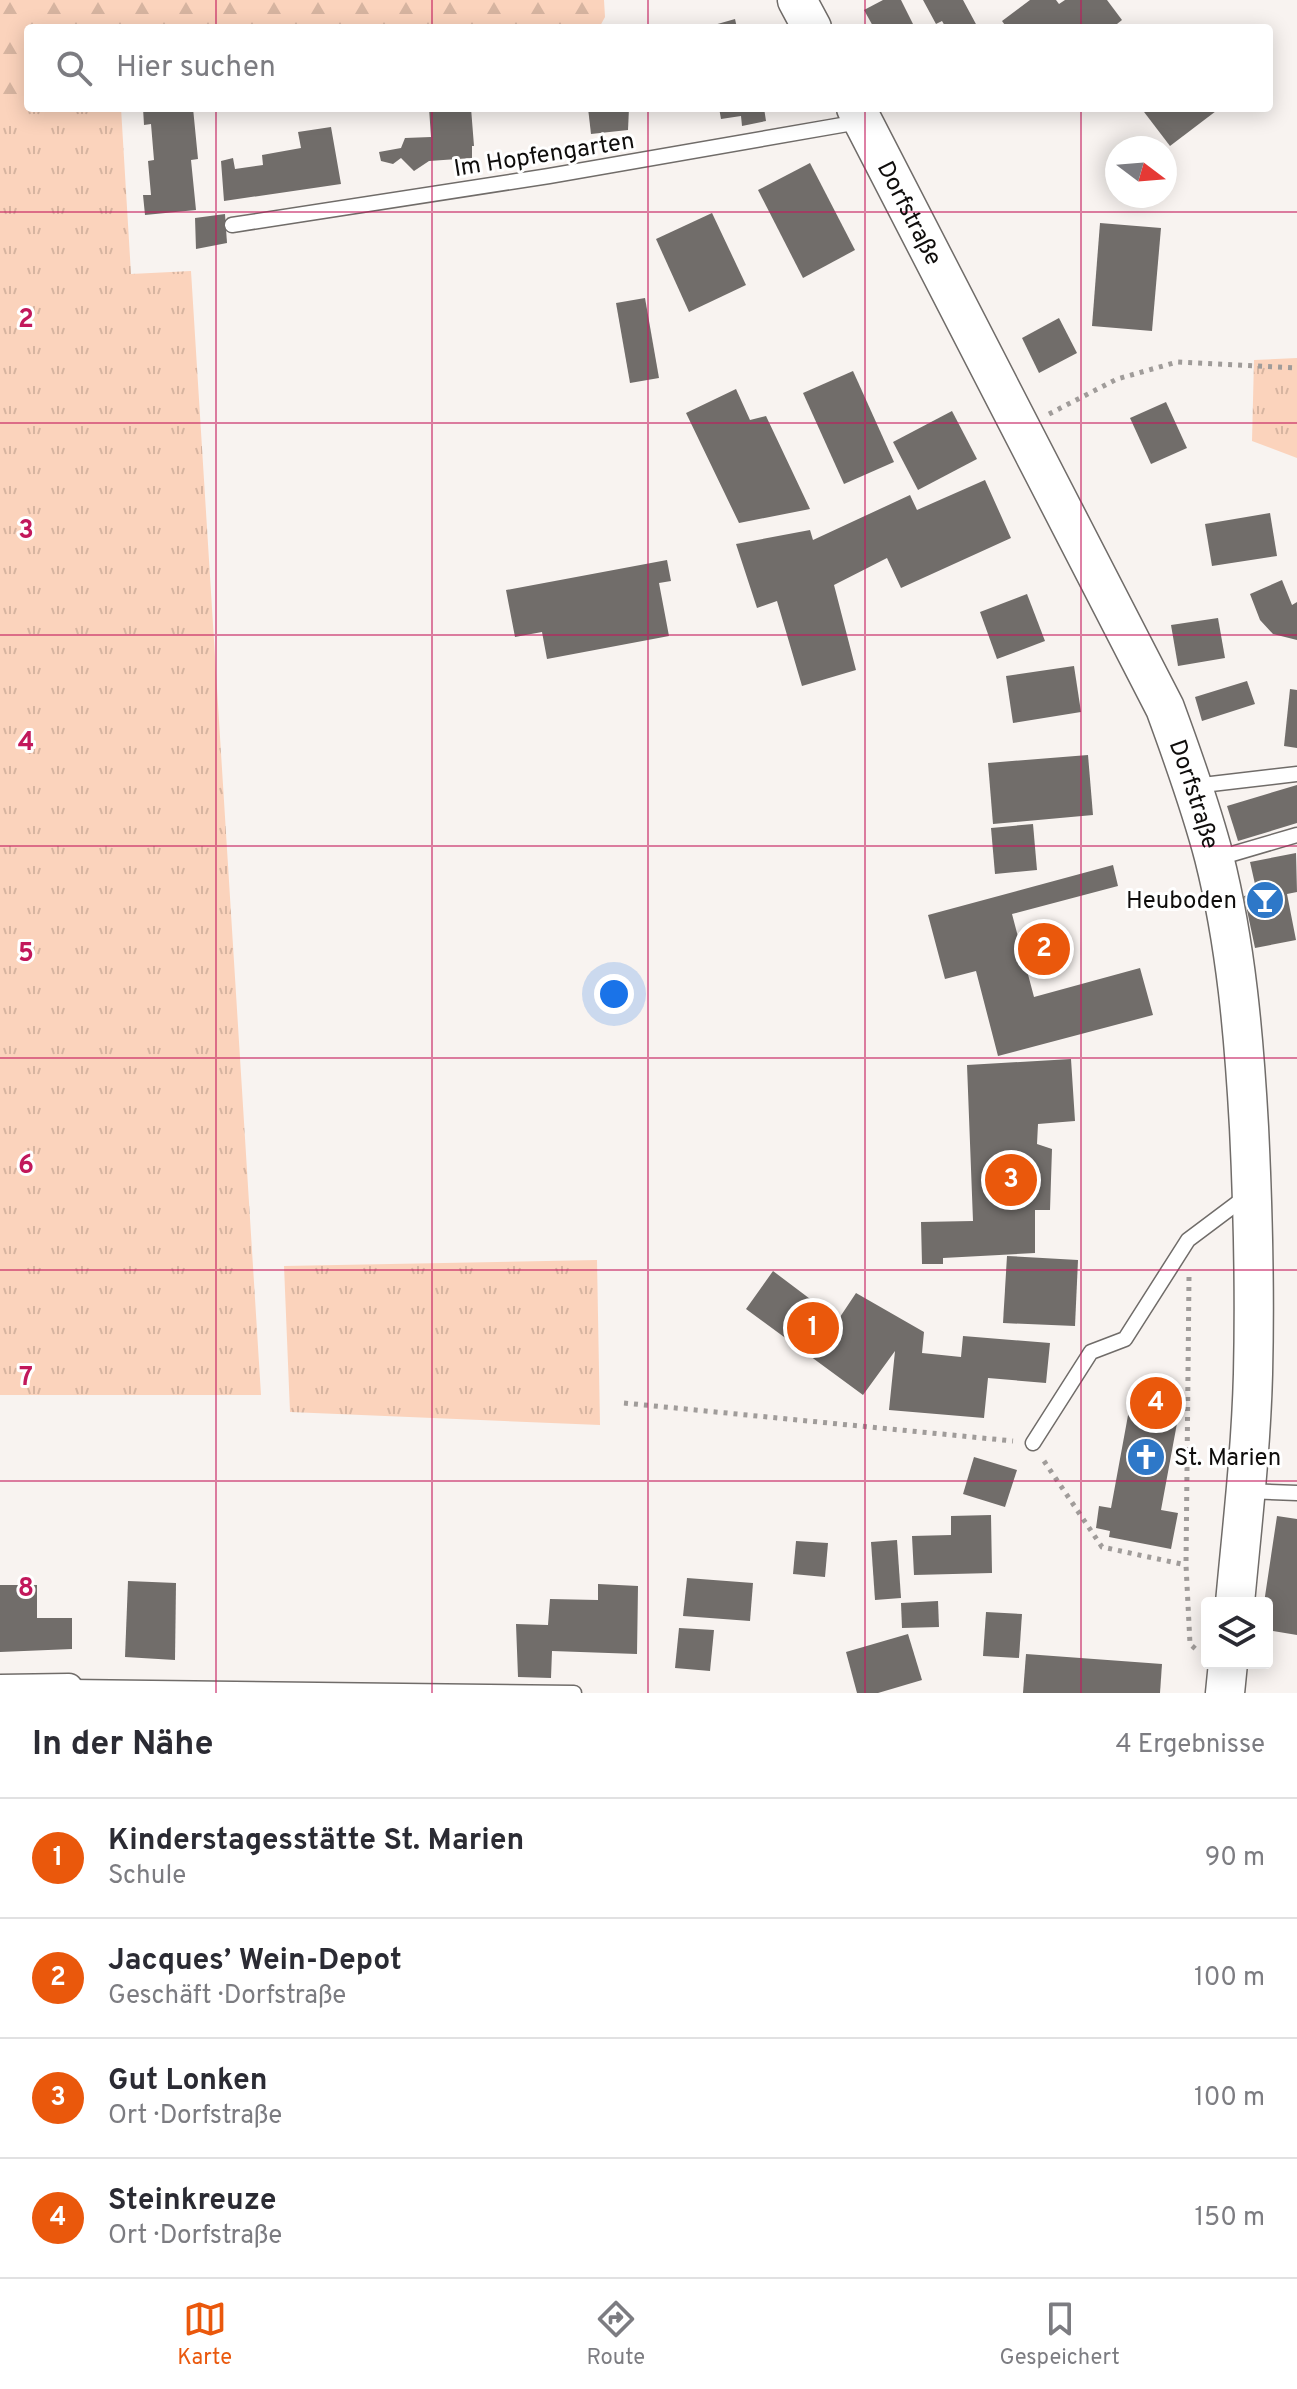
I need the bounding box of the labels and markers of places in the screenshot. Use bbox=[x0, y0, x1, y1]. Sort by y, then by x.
bar icon: Heuboden bbox=[1244, 879, 1286, 921]
place label: Heuboden bbox=[1126, 887, 1237, 917]
pin: 2 bbox=[1018, 919, 1070, 979]
pin: 3 bbox=[985, 1150, 1037, 1210]
pin: 1 bbox=[787, 1298, 839, 1358]
pin: 4 bbox=[1130, 1373, 1182, 1433]
church icon: St. Marien bbox=[1125, 1436, 1167, 1478]
place label: St. Marien bbox=[1174, 1444, 1281, 1474]

